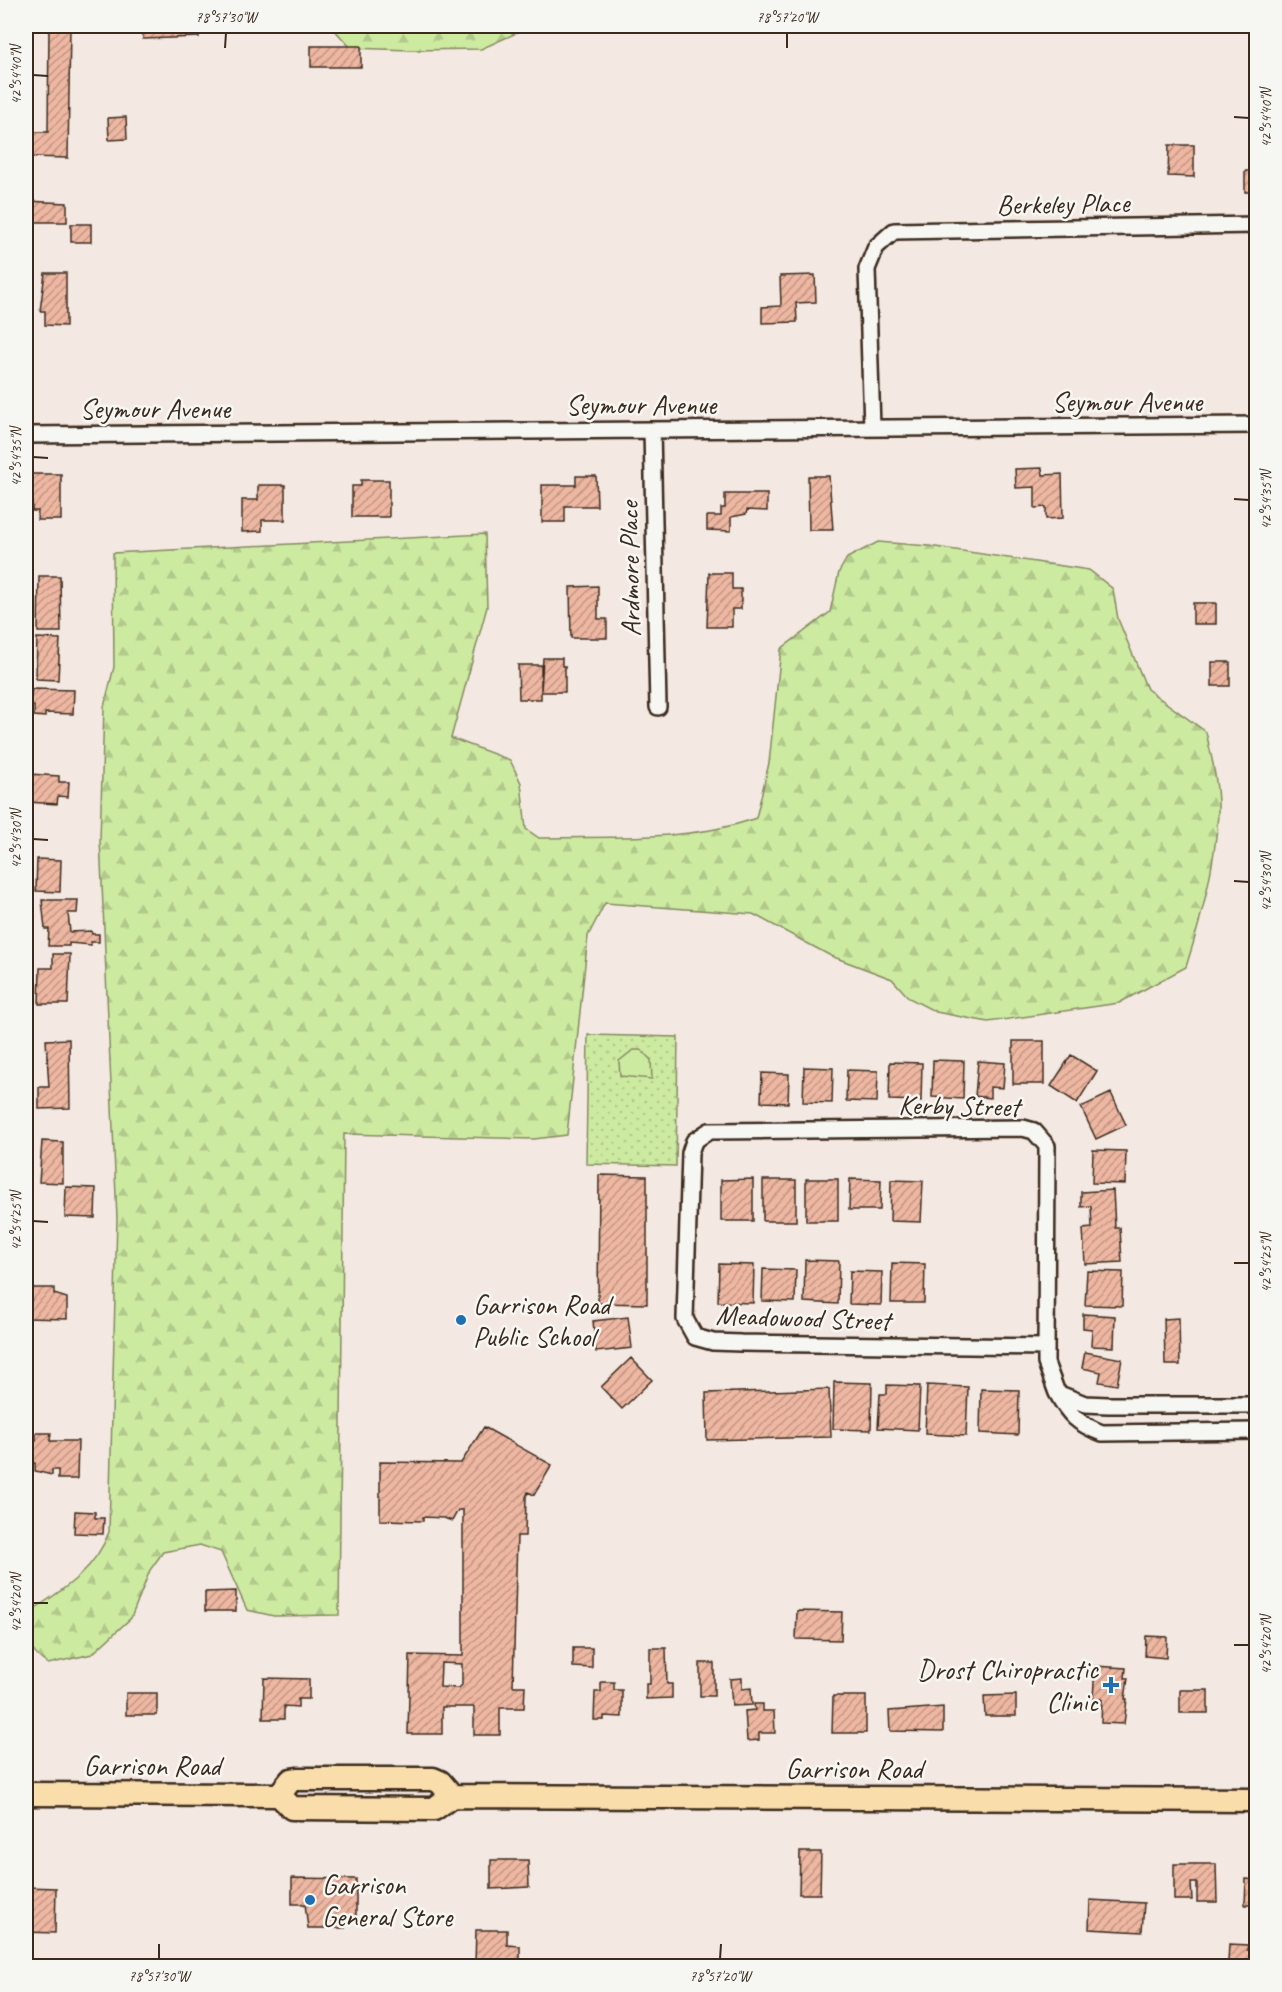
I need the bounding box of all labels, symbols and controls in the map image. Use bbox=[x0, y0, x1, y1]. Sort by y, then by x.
text: 78°57'30"W bbox=[196, 8, 260, 27]
text: 78°57'20"W bbox=[757, 8, 821, 27]
text: 42°54'40"N bbox=[7, 42, 26, 105]
text: 42°54'40"N bbox=[1257, 85, 1276, 148]
street label: Berkeley Place bbox=[996, 185, 1132, 222]
street label: Seymour Avenue bbox=[1052, 384, 1204, 419]
street label: Seymour Avenue bbox=[566, 387, 718, 422]
street label: Seymour Avenue bbox=[80, 391, 232, 426]
text: 42°54'35"N bbox=[7, 424, 26, 487]
text: 42°54'35"N bbox=[1257, 467, 1276, 530]
street label: Ardmore Place bbox=[611, 499, 648, 637]
text: 42°54'30"N bbox=[7, 806, 26, 869]
text: 42°54'30"N bbox=[1257, 849, 1276, 912]
street label: Kerby Street bbox=[898, 1087, 1023, 1124]
text: 42°54'25"N bbox=[7, 1188, 26, 1251]
text: 42°54'25"N bbox=[1257, 1230, 1276, 1293]
place label: Garrison Road Public School bbox=[473, 1287, 614, 1354]
street label: Meadowood Street bbox=[715, 1297, 894, 1338]
marker: Garrison Road Public School bbox=[454, 1313, 468, 1327]
text: 42°54'20"N bbox=[7, 1570, 26, 1633]
text: 42°54'20"N bbox=[1257, 1612, 1276, 1675]
place label: Drost Chiropractic Clinic bbox=[917, 1652, 1100, 1719]
marker: Drost Chiropractic Clinic bbox=[1102, 1676, 1120, 1694]
street label: Garrison Road bbox=[84, 1748, 224, 1783]
street label: Garrison Road bbox=[786, 1751, 926, 1786]
place label: Garrison General Store bbox=[322, 1867, 454, 1934]
marker: Garrison General Store bbox=[303, 1893, 317, 1907]
text: 78°57'30"W bbox=[129, 1967, 193, 1986]
text: 78°57'20"W bbox=[690, 1967, 754, 1986]

